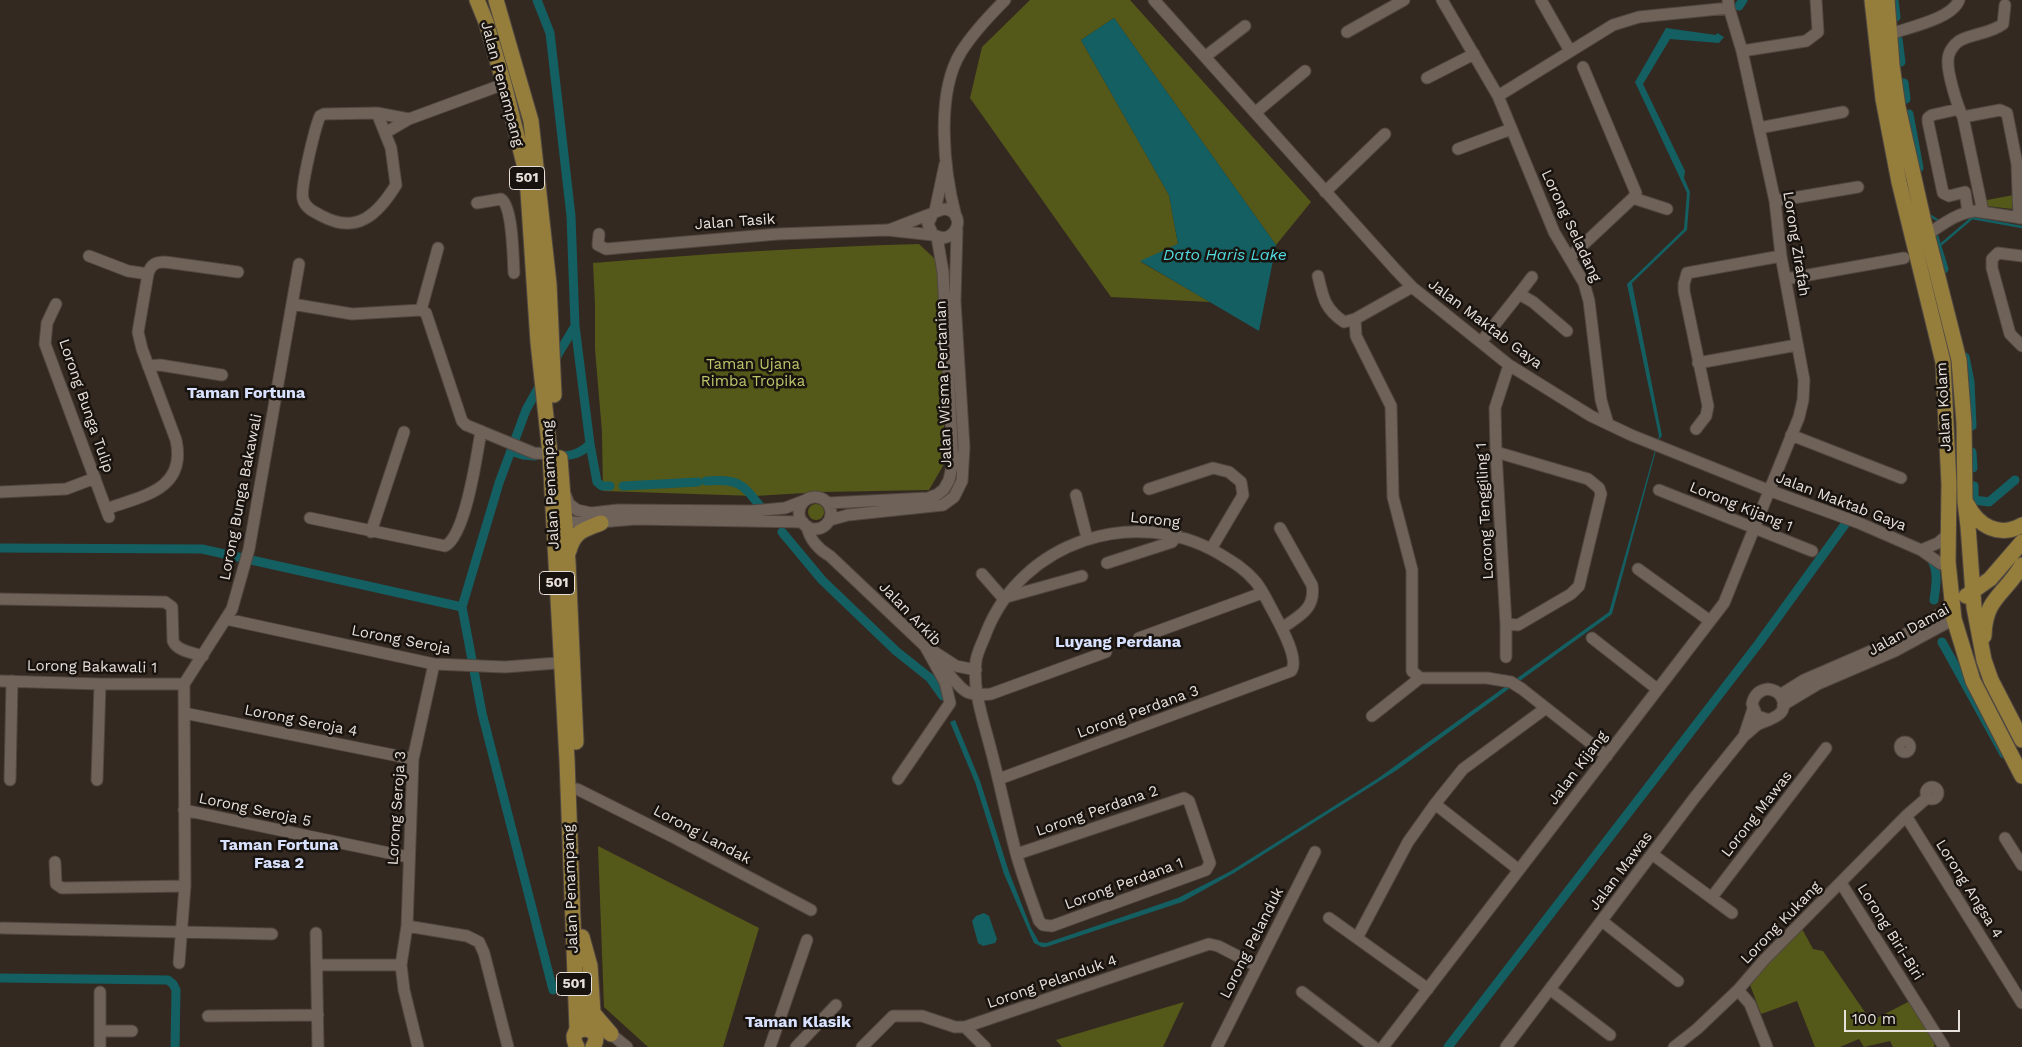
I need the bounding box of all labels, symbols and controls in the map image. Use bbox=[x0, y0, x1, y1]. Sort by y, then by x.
street label: Jalan Penampang bbox=[477, 19, 527, 149]
road number: 501 bbox=[510, 167, 544, 190]
street label: Lorong Seladang bbox=[1537, 167, 1605, 285]
street label: Lorong Zirafah bbox=[1779, 190, 1813, 298]
street label: Jalan Tasik bbox=[694, 210, 776, 234]
water label: Dato Haris Lake bbox=[1163, 245, 1287, 265]
street label: Jalan Maktab Gaya bbox=[1424, 275, 1546, 373]
street label: Jalan Wisma Pertanian bbox=[932, 300, 956, 468]
street label: Lorong Bunga Tulip bbox=[55, 337, 117, 475]
park label: Taman Ujana Rimba Tropika bbox=[701, 356, 805, 391]
street label: Jalan Kolam bbox=[1933, 362, 1955, 452]
district label: Taman Fortuna bbox=[187, 383, 305, 403]
street label: Lorong Bunga Bakawali bbox=[216, 412, 266, 582]
street label: Jalan Penampang bbox=[539, 420, 563, 550]
street label: Lorong Tenggiling 1 bbox=[1472, 442, 1498, 580]
street label: Jalan Maktab Gaya bbox=[1773, 469, 1909, 535]
street label: Lorong Kijang 1 bbox=[1687, 478, 1795, 536]
street label: Lorong bbox=[1129, 508, 1181, 532]
road number: 501 bbox=[540, 572, 574, 594]
street label: Jalan Arkib bbox=[875, 578, 945, 650]
street label: Jalan Damai bbox=[1865, 600, 1953, 660]
street label: Lorong Seroja bbox=[350, 622, 452, 658]
district label: Luyang Perdana bbox=[1055, 632, 1181, 652]
street label: Lorong Bakawali 1 bbox=[27, 657, 157, 677]
street label: Lorong Perdana 3 bbox=[1075, 682, 1201, 742]
street label: Lorong Seroja 4 bbox=[243, 701, 359, 741]
street label: Jalan Kijang bbox=[1544, 728, 1612, 808]
street label: Lorong Seroja 3 bbox=[384, 750, 410, 866]
street label: Lorong Mawas bbox=[1718, 767, 1796, 861]
street label: Lorong Perdana 2 bbox=[1034, 782, 1160, 840]
street label: Lorong Seroja 5 bbox=[197, 789, 313, 831]
street label: Lorong Landak bbox=[650, 802, 754, 868]
street label: Jalan Penampang bbox=[560, 824, 582, 954]
street label: Jalan Mawas bbox=[1586, 828, 1656, 914]
district label: Taman Fortuna Fasa 2 bbox=[220, 835, 338, 873]
street label: Lorong Angsa 4 bbox=[1931, 836, 2007, 942]
street label: Lorong Perdana 1 bbox=[1062, 854, 1186, 914]
street label: Lorong Kukang bbox=[1737, 878, 1825, 968]
street label: Lorong Biri-Biri bbox=[1853, 880, 1927, 984]
street label: Lorong Pelanduk bbox=[1216, 884, 1288, 1002]
street label: Lorong Pelanduk 4 bbox=[985, 951, 1119, 1013]
road number: 501 bbox=[556, 972, 592, 996]
scale bar bbox=[1847, 1000, 1963, 1032]
text: 100 m bbox=[1852, 1010, 1896, 1028]
district label: Taman Klasik bbox=[745, 1012, 851, 1032]

